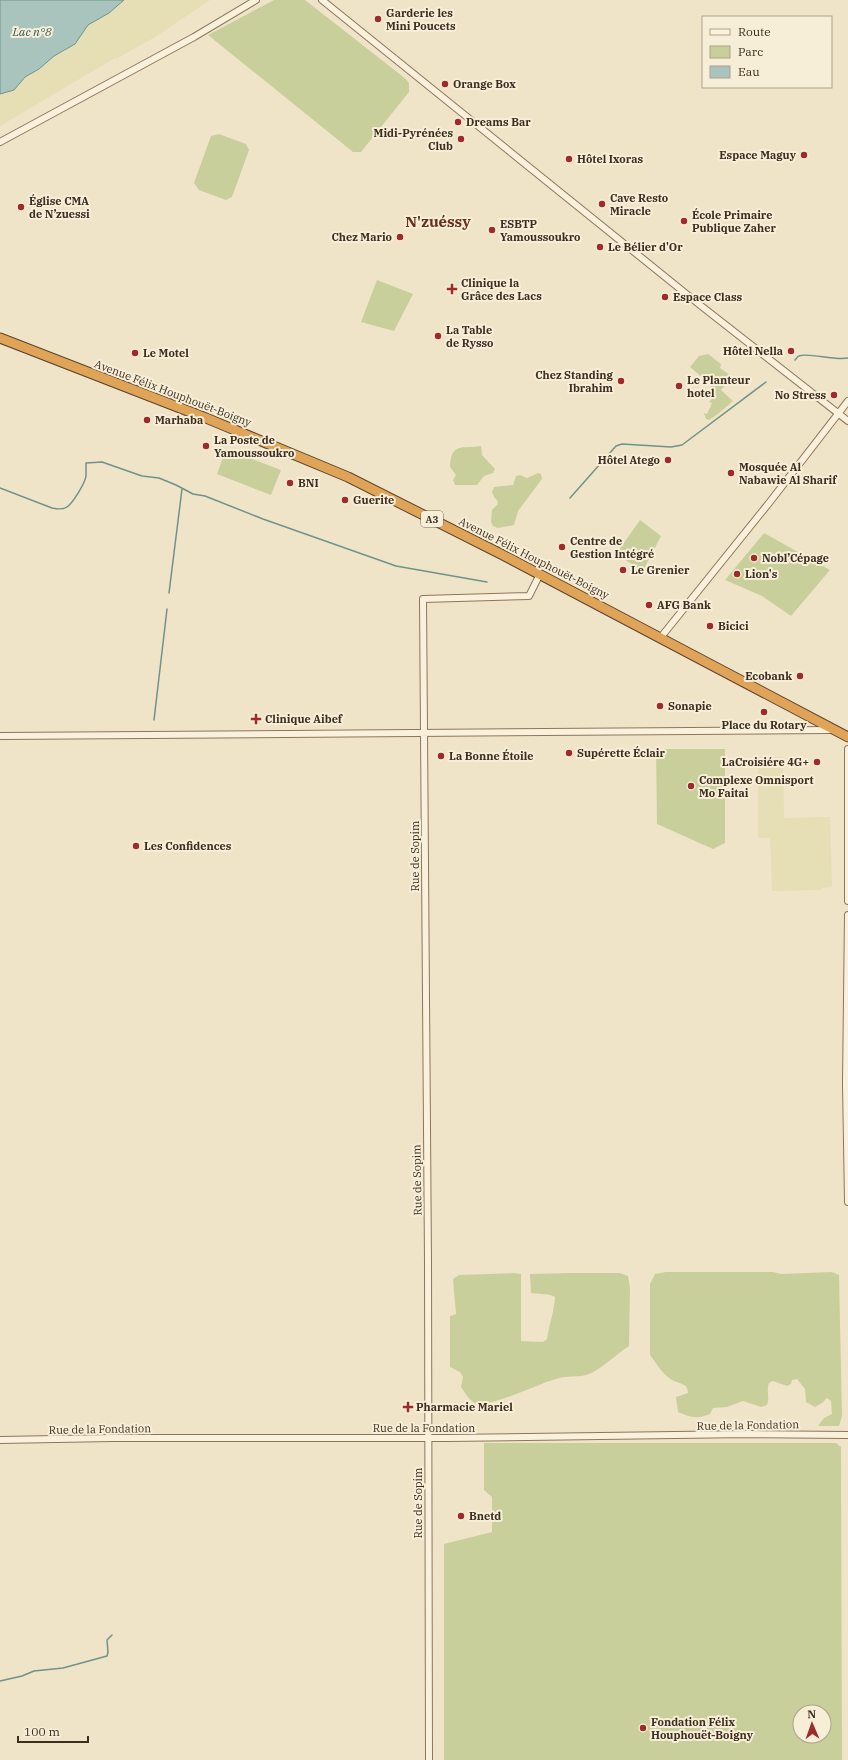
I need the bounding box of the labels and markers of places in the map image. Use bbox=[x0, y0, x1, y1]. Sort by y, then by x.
place label: Garderie les Mini Poucets bbox=[386, 6, 456, 33]
marker: Garderie les Mini Poucets bbox=[373, 14, 383, 24]
place label: Orange Box bbox=[453, 77, 516, 91]
marker: Orange Box bbox=[440, 79, 450, 89]
place label: Dreams Bar bbox=[466, 115, 531, 129]
marker: Dreams Bar bbox=[453, 117, 463, 127]
place label: Midi-Pyrénées Club bbox=[374, 126, 453, 153]
marker: Midi-Pyrénées Club bbox=[456, 134, 466, 144]
place label: Espace Maguy bbox=[719, 148, 797, 162]
marker: Espace Maguy bbox=[799, 150, 809, 160]
place label: Hôtel Ixoras bbox=[577, 152, 643, 166]
marker: Hôtel Ixoras bbox=[564, 154, 574, 164]
place label: Cave Resto Miracle bbox=[610, 191, 668, 218]
place label: Église CMA de N’zuessi bbox=[29, 193, 90, 221]
marker: Cave Resto Miracle bbox=[597, 199, 607, 209]
marker: Église CMA de N’zuessi bbox=[16, 202, 26, 212]
place label: École Primaire Publique Zaher bbox=[692, 207, 777, 235]
marker: École Primaire Publique Zaher bbox=[679, 216, 689, 226]
place label: ESBTP Yamoussoukro bbox=[500, 217, 580, 244]
marker: ESBTP Yamoussoukro bbox=[487, 225, 497, 235]
place label: Chez Mario bbox=[331, 230, 392, 244]
marker: Chez Mario bbox=[395, 232, 405, 242]
place label: Le Bélier d'Or bbox=[608, 240, 683, 254]
marker: Le Bélier d'Or bbox=[595, 242, 605, 252]
place label: Clinique la Grâce des Lacs bbox=[461, 276, 542, 303]
marker: Clinique la Grâce des Lacs bbox=[446, 283, 458, 295]
place label: Espace Class bbox=[673, 290, 742, 304]
marker: Espace Class bbox=[660, 292, 670, 302]
place label: La Table de Rysso bbox=[446, 323, 493, 350]
marker: La Table de Rysso bbox=[433, 331, 443, 341]
place label: Hôtel Nella bbox=[723, 344, 783, 358]
place label: Le Motel bbox=[143, 346, 189, 360]
marker: Hôtel Nella bbox=[786, 346, 796, 356]
marker: Le Motel bbox=[130, 348, 140, 358]
place label: Chez Standing Ibrahim bbox=[535, 368, 614, 395]
place label: Le Planteur hotel bbox=[687, 373, 751, 400]
marker: Chez Standing Ibrahim bbox=[616, 376, 626, 386]
marker: Le Planteur hotel bbox=[674, 381, 684, 391]
place label: No Stress bbox=[775, 388, 826, 402]
marker: No Stress bbox=[829, 390, 839, 400]
place label: Marhaba bbox=[155, 413, 203, 427]
marker: Marhaba bbox=[142, 415, 152, 425]
place label: La Poste de Yamoussoukro bbox=[214, 433, 294, 460]
marker: La Poste de Yamoussoukro bbox=[201, 441, 211, 451]
place label: Hôtel Atego bbox=[598, 453, 660, 467]
marker: Hôtel Atego bbox=[663, 455, 673, 465]
place label: Mosquée Al Nabawie Al Sharif bbox=[739, 460, 837, 487]
marker: Mosquée Al Nabawie Al Sharif bbox=[726, 468, 736, 478]
place label: BNI bbox=[298, 476, 319, 490]
marker: BNI bbox=[285, 478, 295, 488]
place label: Guerite bbox=[353, 493, 394, 507]
marker: Guerite bbox=[340, 495, 350, 505]
place label: Centre de Gestion Intégré bbox=[570, 534, 654, 561]
marker: Centre de Gestion Intégré bbox=[557, 542, 567, 552]
place label: Nobl’Cépage bbox=[762, 551, 829, 565]
marker: Nobl’Cépage bbox=[749, 553, 759, 563]
place label: Le Grenier bbox=[631, 563, 690, 577]
marker: Le Grenier bbox=[618, 565, 628, 575]
place label: Lion's bbox=[745, 567, 778, 581]
marker: Lion's bbox=[732, 569, 742, 579]
place label: AFG Bank bbox=[657, 598, 711, 612]
marker: AFG Bank bbox=[644, 600, 654, 610]
place label: Bicici bbox=[718, 619, 749, 633]
marker: Bicici bbox=[705, 621, 715, 631]
place label: Ecobank bbox=[745, 669, 792, 683]
marker: Ecobank bbox=[795, 671, 805, 681]
place label: Sonapie bbox=[668, 699, 712, 713]
marker: Sonapie bbox=[655, 701, 665, 711]
marker: Place du Rotary bbox=[759, 707, 769, 717]
place label: Clinique Aibef bbox=[265, 712, 343, 726]
marker: Clinique Aibef bbox=[250, 713, 262, 725]
place label: Place du Rotary bbox=[721, 718, 807, 732]
place label: Supérette Éclair bbox=[577, 745, 665, 760]
place label: La Bonne Étoile bbox=[449, 748, 534, 763]
marker: Supérette Éclair bbox=[564, 748, 574, 758]
marker: La Bonne Étoile bbox=[436, 751, 446, 761]
place label: LaCroisiére 4G+ bbox=[722, 755, 809, 769]
marker: LaCroisiére 4G+ bbox=[812, 757, 822, 767]
place label: Complexe Omnisport Mo Faitai bbox=[699, 773, 814, 800]
marker: Complexe Omnisport Mo Faitai bbox=[686, 781, 696, 791]
place label: Les Confidences bbox=[144, 839, 232, 853]
marker: Les Confidences bbox=[131, 841, 141, 851]
place label: Pharmacie Mariel bbox=[416, 1400, 513, 1414]
marker: Pharmacie Mariel bbox=[403, 1402, 413, 1412]
place label: Bnetd bbox=[469, 1509, 501, 1523]
marker: Bnetd bbox=[456, 1511, 466, 1521]
place label: Fondation Félix Houphouët-Boigny bbox=[651, 1715, 754, 1742]
marker: Fondation Félix Houphouët-Boigny bbox=[638, 1723, 648, 1733]

